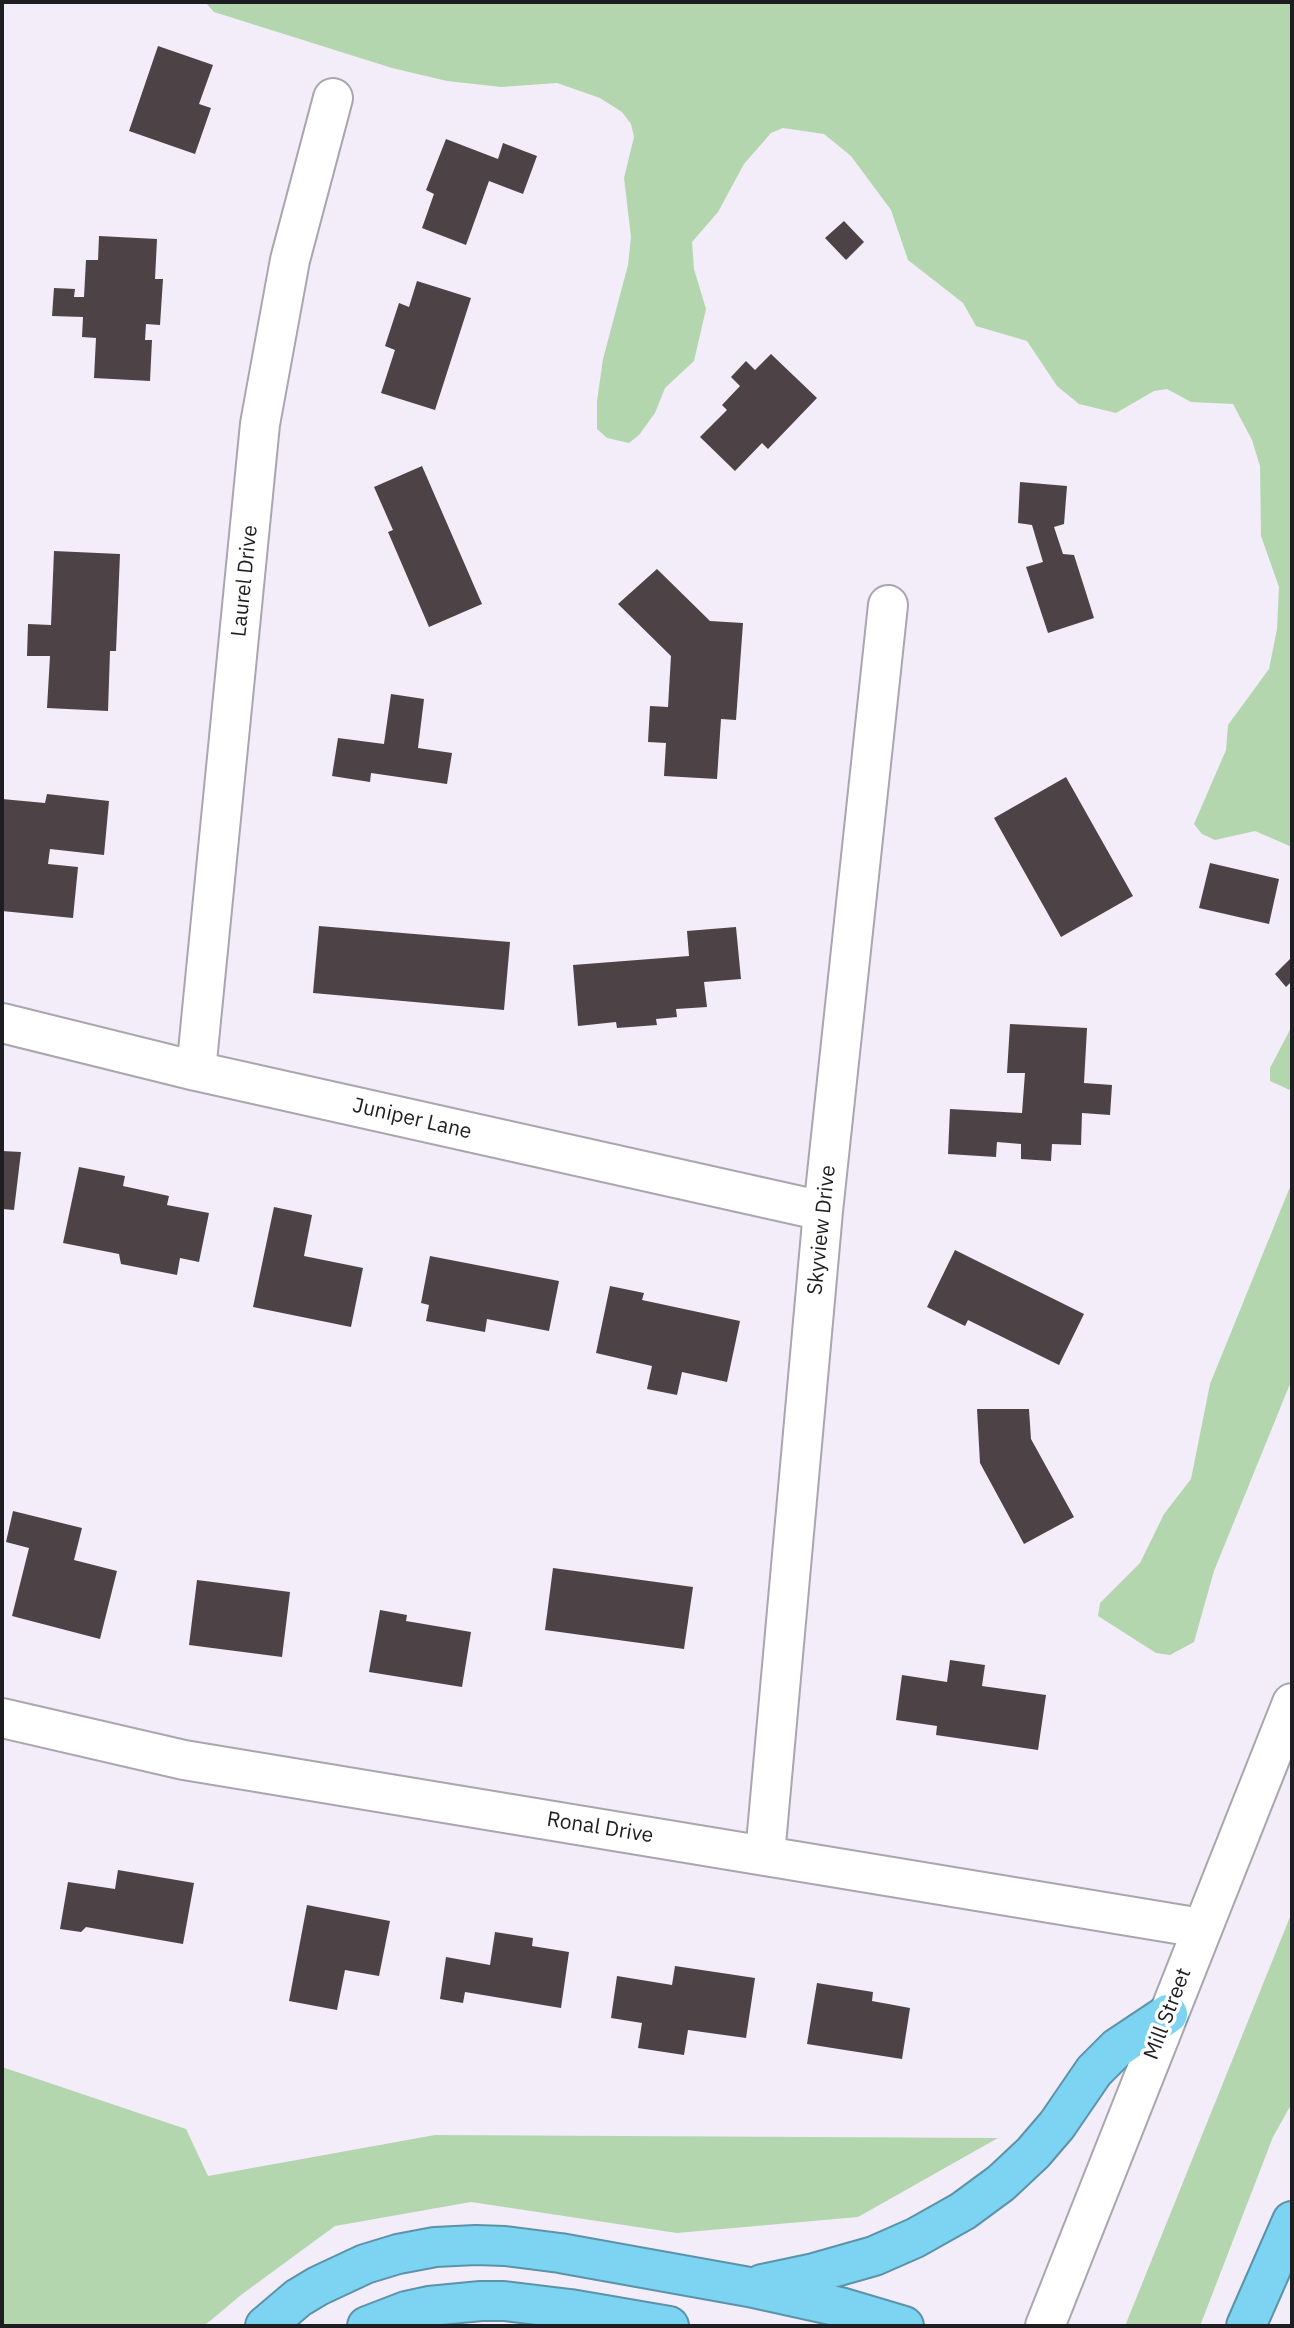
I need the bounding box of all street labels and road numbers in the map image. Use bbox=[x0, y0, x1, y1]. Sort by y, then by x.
street label: Laurel Drive bbox=[227, 524, 263, 638]
street label: Juniper Lane bbox=[350, 1093, 474, 1145]
street label: Skyview Drive bbox=[803, 1164, 841, 1296]
street label: Ronal Drive bbox=[545, 1807, 655, 1849]
street label: Mill Street bbox=[1139, 1965, 1197, 2063]

